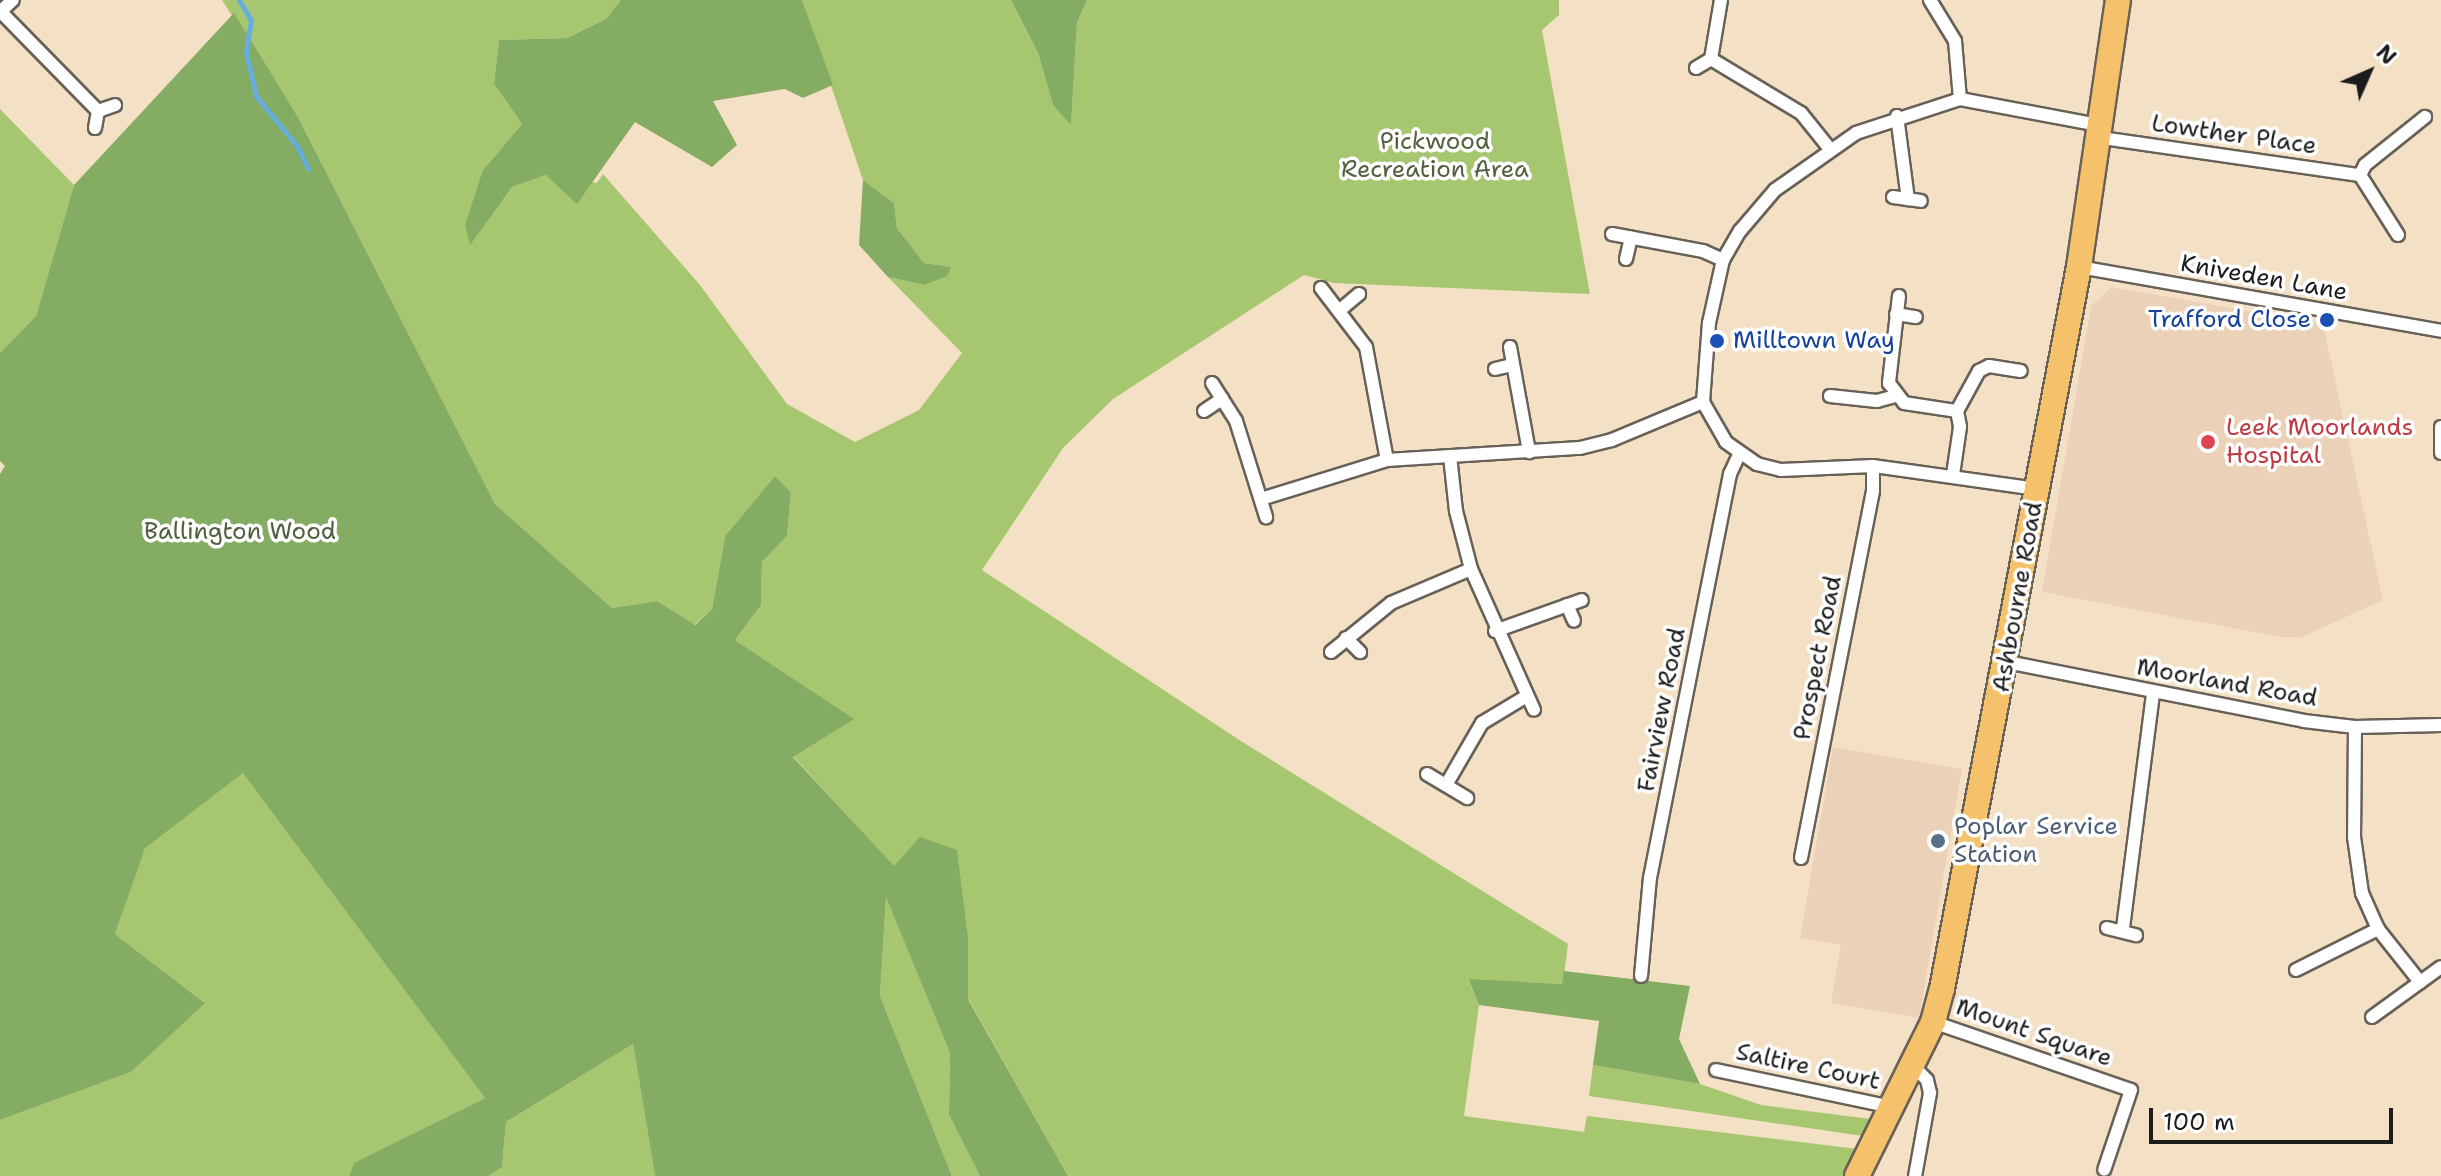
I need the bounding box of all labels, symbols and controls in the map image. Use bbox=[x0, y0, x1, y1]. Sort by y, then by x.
north arrow bbox=[2329, 32, 2409, 112]
text: N bbox=[2370, 38, 2403, 71]
street label: Lowther Place bbox=[2150, 109, 2318, 161]
park label: Pickwood Recreation Area bbox=[1341, 128, 1529, 184]
street label: Kniveden Lane bbox=[2178, 249, 2350, 307]
place label: Trafford Close bbox=[2148, 306, 2311, 334]
marker: Trafford Close bbox=[2318, 311, 2336, 329]
place label: Milltown Way bbox=[1733, 327, 1895, 355]
marker: Milltown Way bbox=[1708, 332, 1726, 350]
place label: Leek Moorlands Hospital bbox=[2226, 414, 2413, 470]
marker: Leek Moorlands Hospital bbox=[2197, 431, 2219, 453]
street label: Ashbourne Road bbox=[1987, 499, 2049, 695]
park label: Ballington Wood bbox=[144, 518, 336, 546]
street label: Prospect Road bbox=[1788, 573, 1848, 743]
street label: Fairview Road bbox=[1632, 626, 1692, 794]
street label: Moorland Road bbox=[2134, 653, 2320, 713]
place label: Poplar Service Station bbox=[1954, 813, 2118, 869]
marker: Poplar Service Station bbox=[1929, 832, 1947, 850]
street label: Mount Square bbox=[1952, 993, 2116, 1073]
street label: Saltire Court bbox=[1733, 1038, 1883, 1096]
scale bar bbox=[2153, 1092, 2397, 1142]
text: 100 m bbox=[2163, 1106, 2235, 1138]

